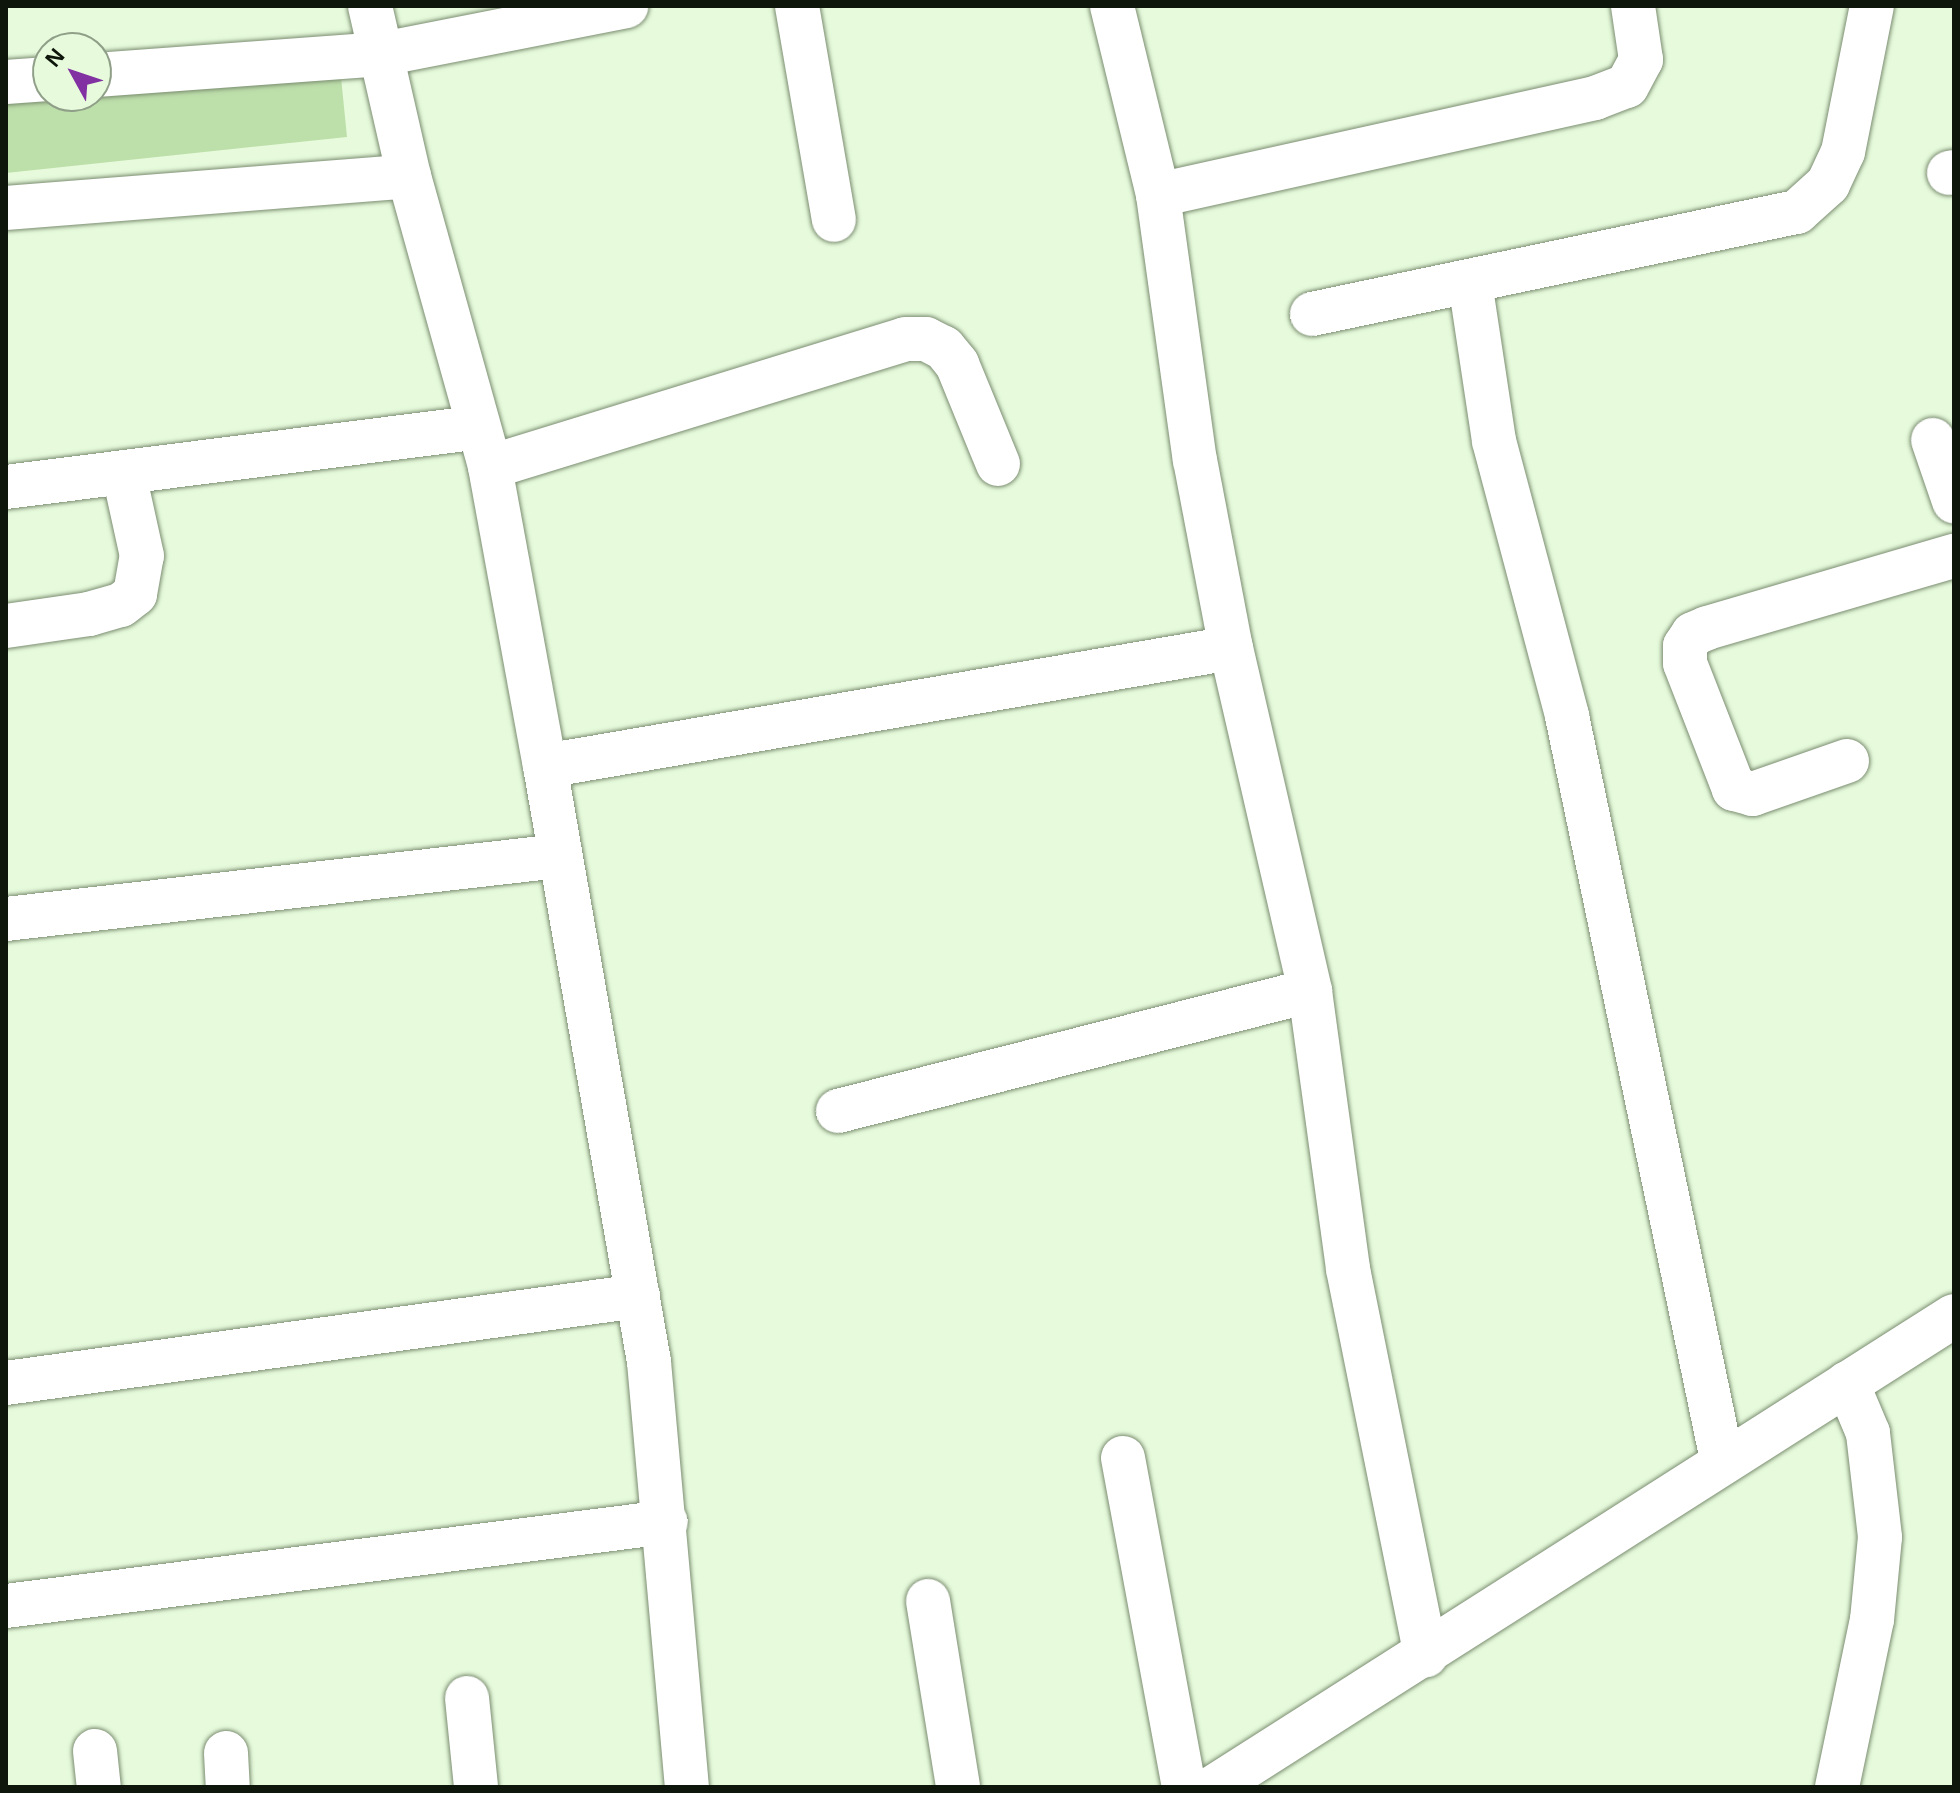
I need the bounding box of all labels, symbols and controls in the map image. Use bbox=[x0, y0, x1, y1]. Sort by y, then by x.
north arrow bbox=[32, 32, 112, 112]
text: N bbox=[40, 43, 69, 72]

